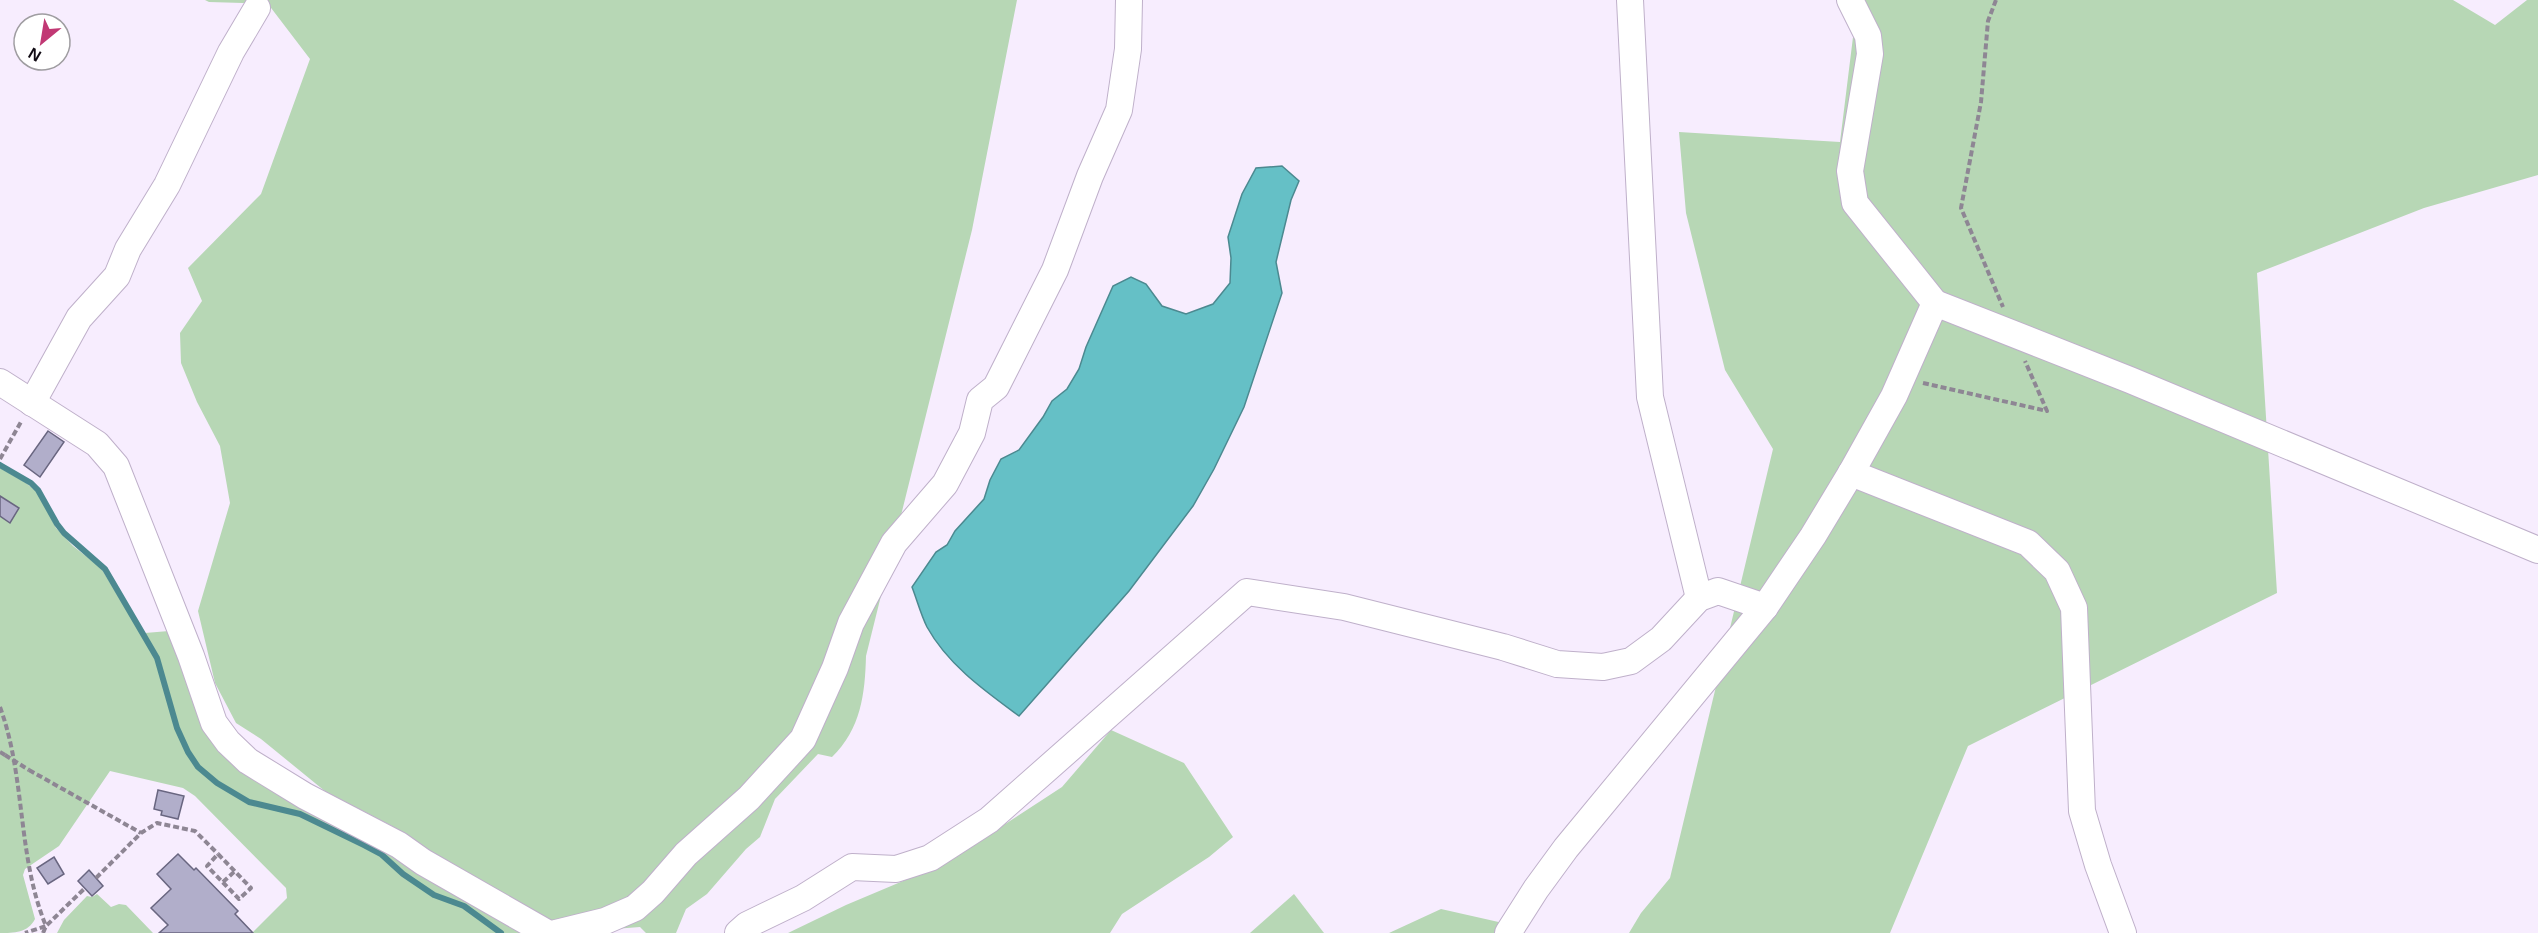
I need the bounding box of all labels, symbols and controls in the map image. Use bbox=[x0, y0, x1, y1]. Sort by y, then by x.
north arrow bbox=[12, 12, 72, 72]
text: N bbox=[25, 44, 44, 65]

